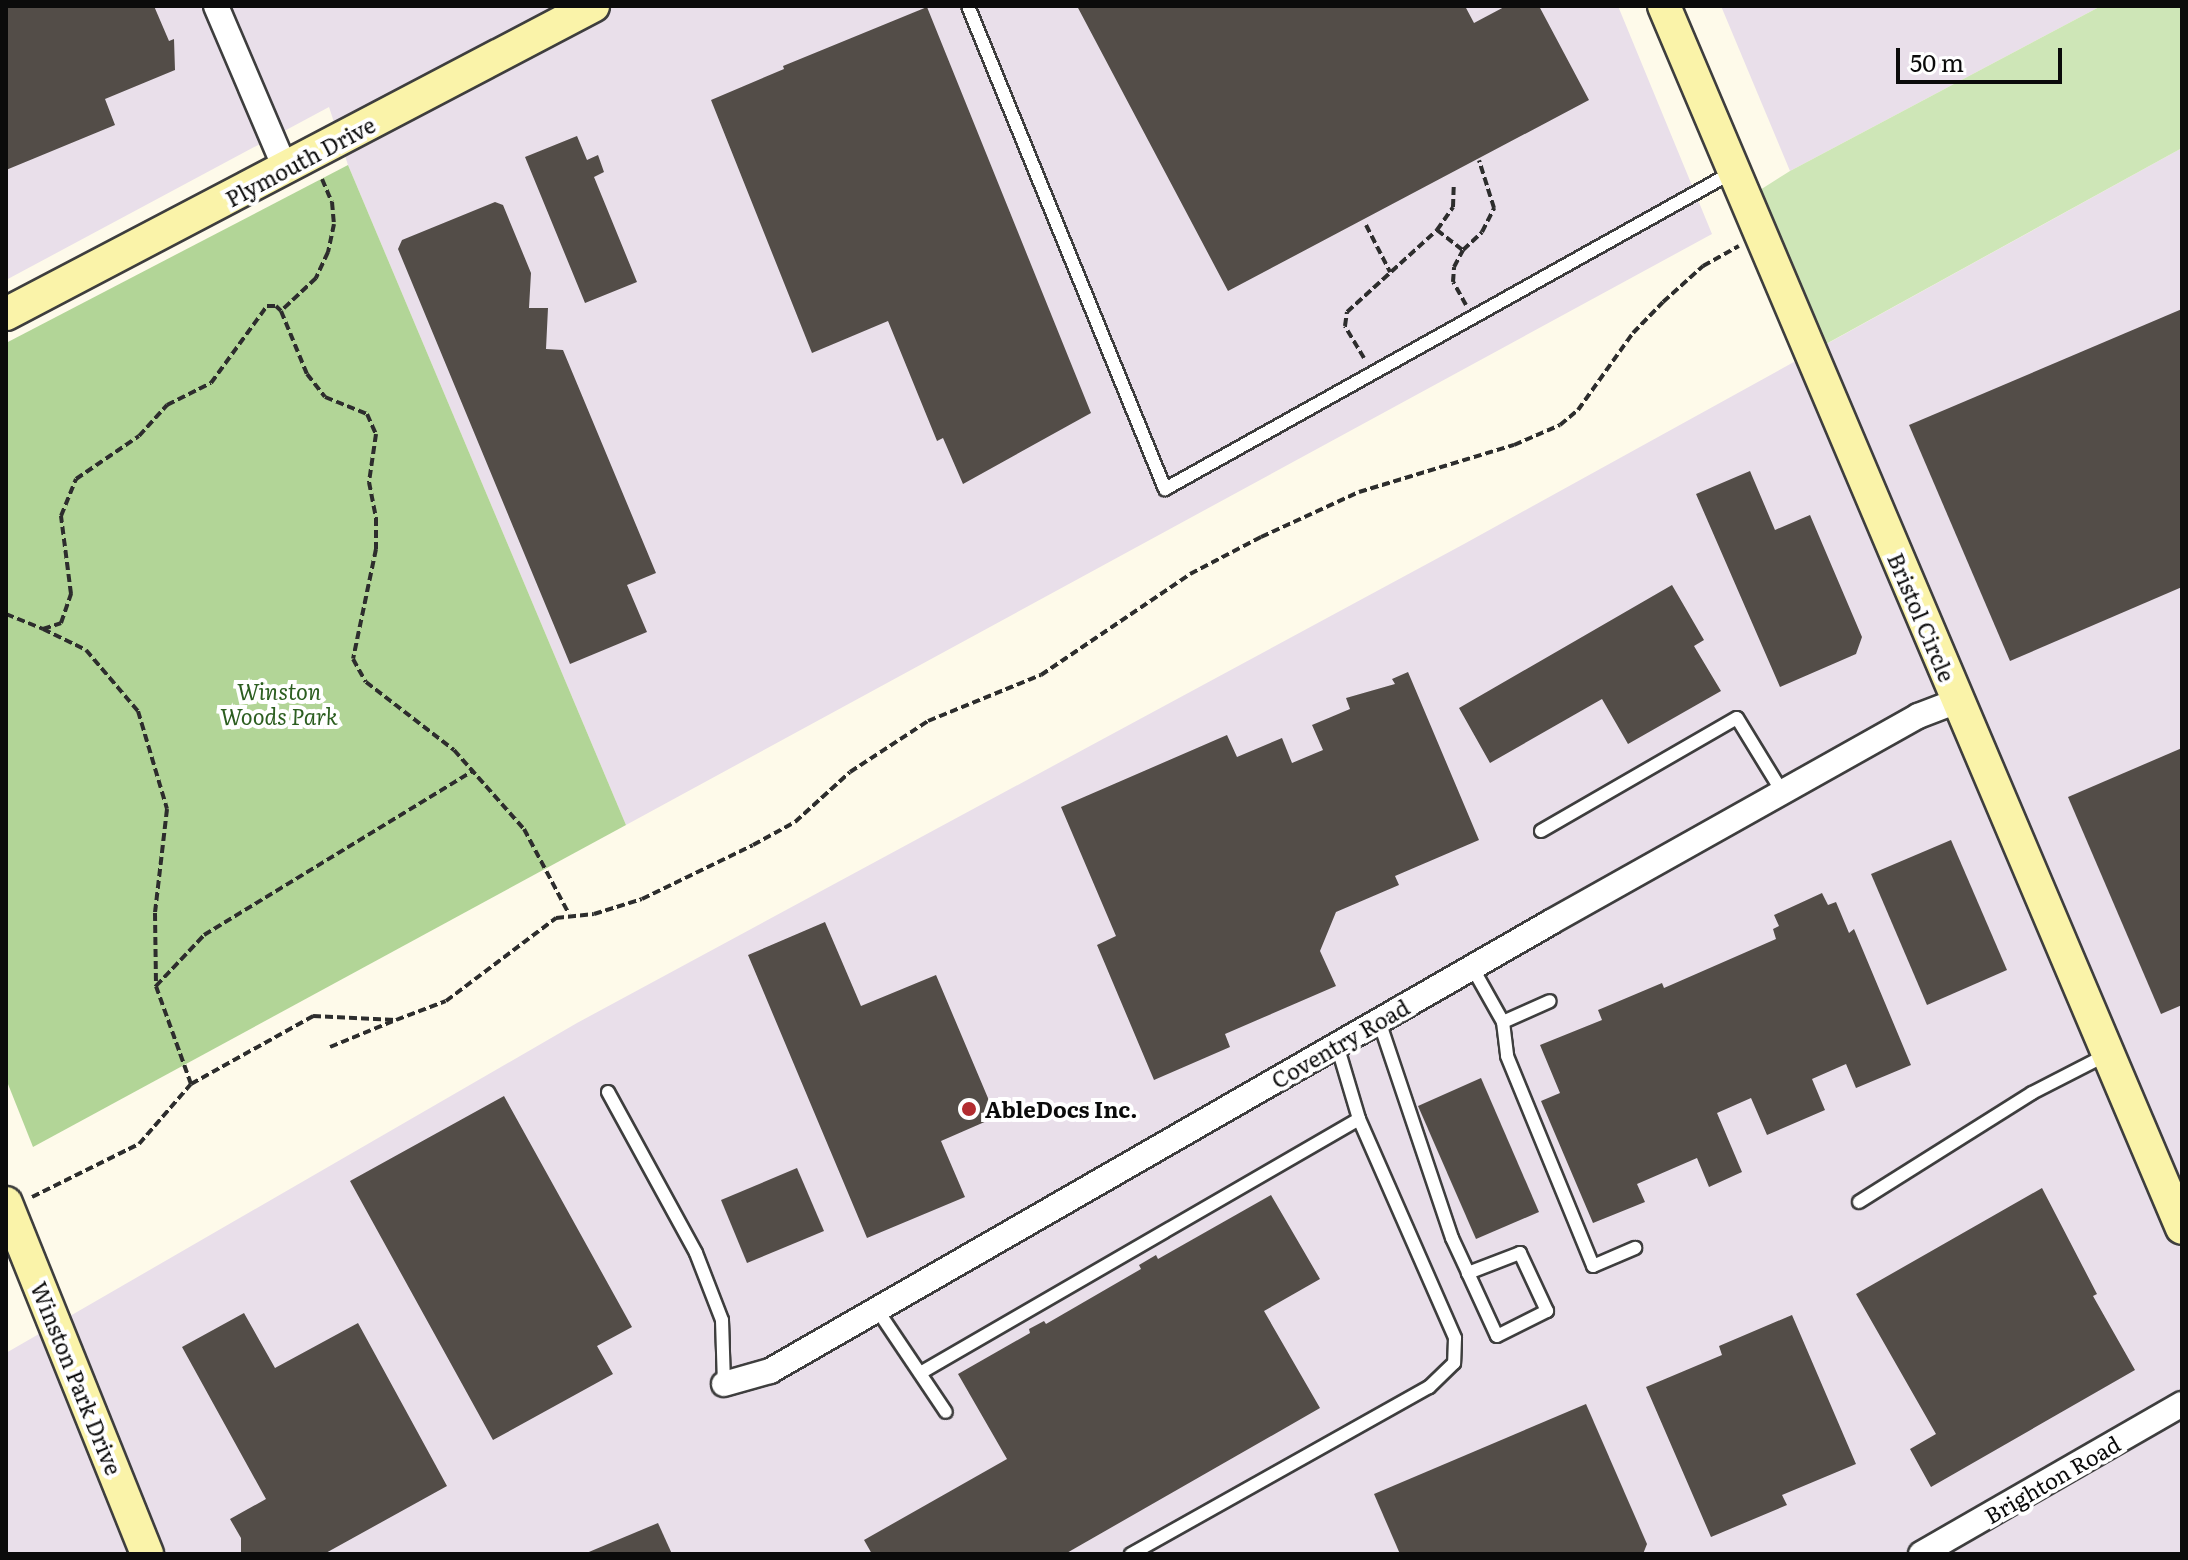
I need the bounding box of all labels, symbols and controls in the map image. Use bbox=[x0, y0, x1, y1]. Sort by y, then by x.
scale bar bbox=[1900, 32, 2066, 82]
text: 50 m bbox=[1910, 44, 1964, 79]
street label: Plymouth Drive bbox=[221, 110, 379, 212]
street label: Bristol Circle bbox=[1883, 549, 1961, 685]
park label: Winston Woods Park bbox=[220, 677, 338, 728]
street label: Coventry Road bbox=[1266, 993, 1414, 1093]
place label: AbleDocs Inc. bbox=[985, 1096, 1138, 1122]
marker: AbleDocs Inc. bbox=[960, 1100, 978, 1118]
street label: Winston Park Drive bbox=[26, 1278, 128, 1478]
street label: Brighton Road bbox=[1980, 1430, 2124, 1528]

